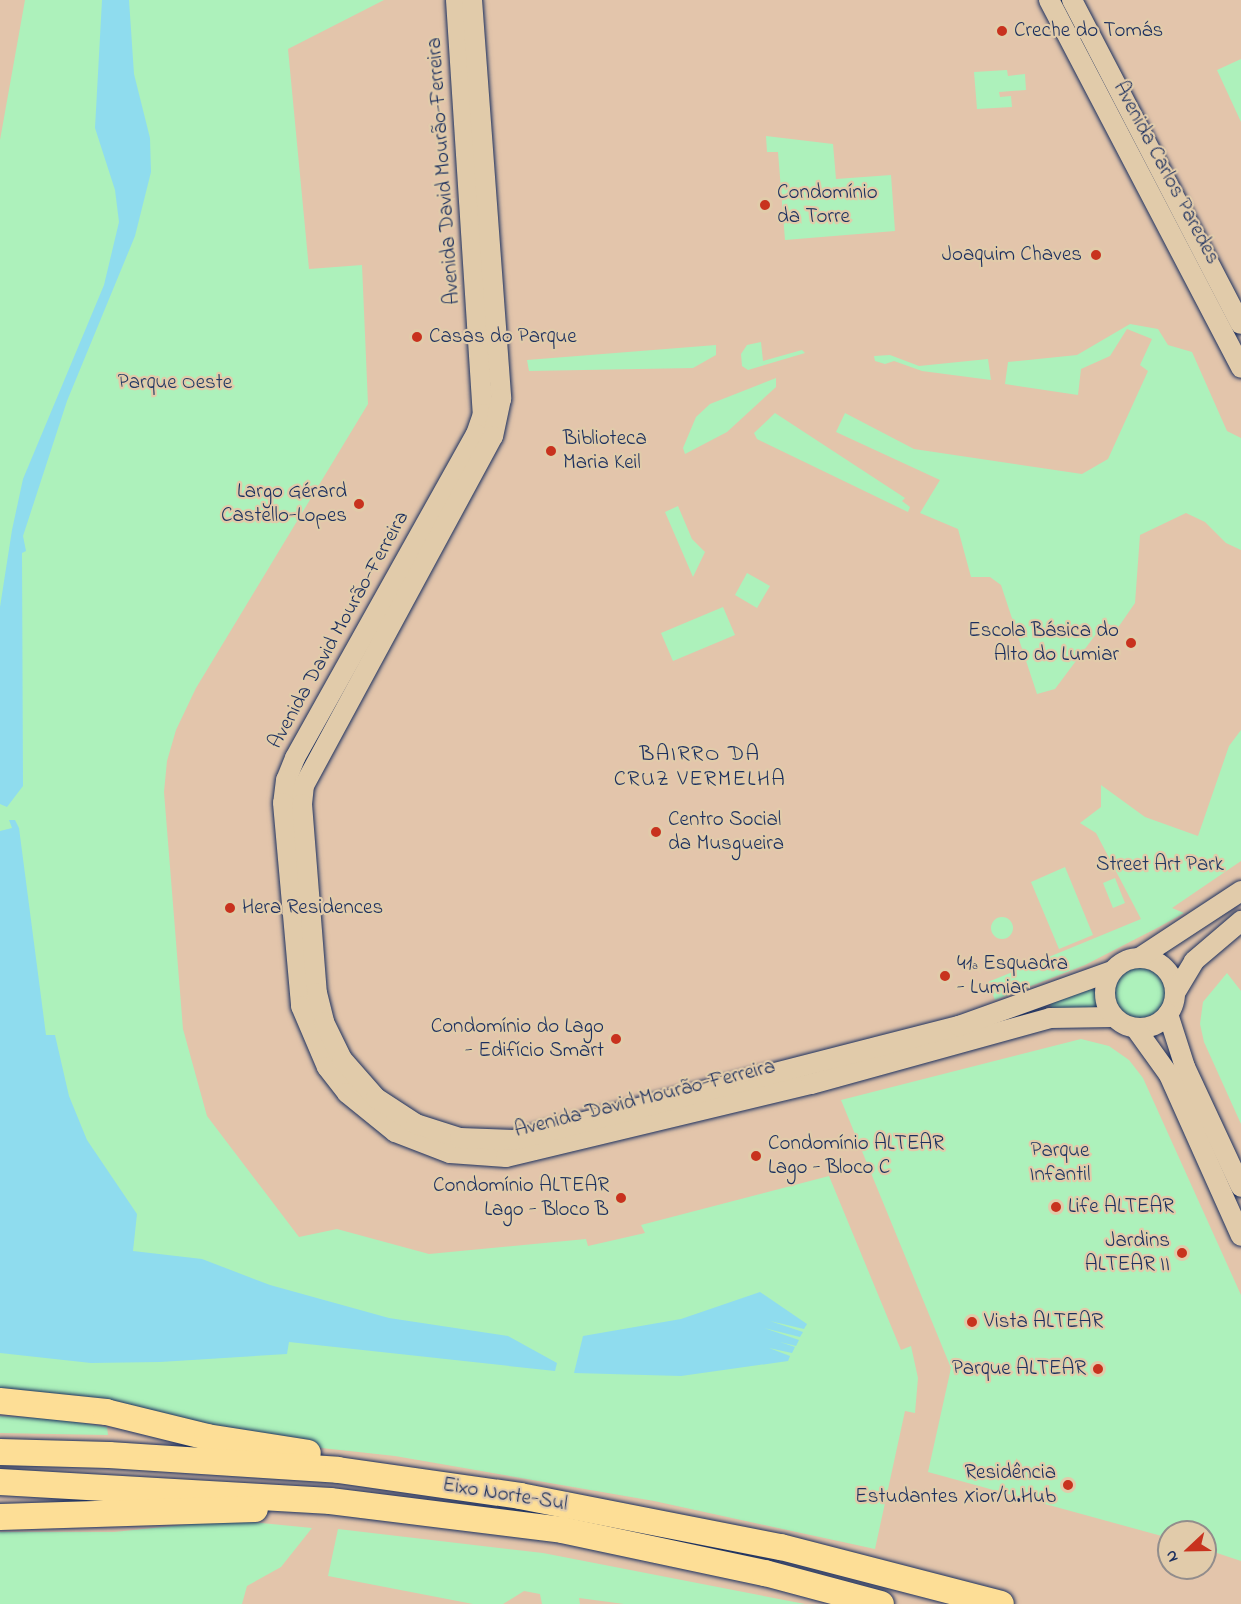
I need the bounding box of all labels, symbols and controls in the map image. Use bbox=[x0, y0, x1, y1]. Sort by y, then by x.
place label: Creche do Tomás bbox=[1014, 18, 1163, 44]
marker: Creche do Tomás bbox=[995, 24, 1009, 38]
street label: Avenida David Mourão-Ferreira bbox=[422, 36, 466, 306]
street label: Avenida Carlos Paredes bbox=[1107, 77, 1225, 269]
place label: Condomínio da Torre bbox=[777, 180, 878, 230]
marker: Condomínio da Torre bbox=[758, 198, 772, 212]
place label: Joaquim Chaves bbox=[942, 242, 1082, 268]
marker: Joaquim Chaves bbox=[1087, 246, 1105, 264]
place label: Casas do Parque bbox=[429, 324, 577, 350]
marker: Casas do Parque bbox=[410, 330, 424, 344]
park label: Parque Oeste bbox=[118, 370, 232, 396]
place label: Biblioteca Maria Keil bbox=[563, 426, 647, 476]
marker: Biblioteca Maria Keil bbox=[544, 444, 558, 458]
place label: Largo Gérard Castello-Lopes bbox=[221, 479, 347, 529]
marker: Largo Gérard Castello-Lopes bbox=[352, 497, 366, 511]
street label: Avenida David Mourão-Ferreira bbox=[263, 507, 415, 753]
place label: Escola Básica do Alto do Lumiar bbox=[968, 618, 1119, 668]
marker: Escola Básica do Alto do Lumiar bbox=[1124, 636, 1138, 650]
district label: BAIRRO DA CRUZ VERMELHA bbox=[614, 742, 786, 794]
place label: Centro Social da Musgueira bbox=[668, 807, 784, 857]
marker: Centro Social da Musgueira bbox=[649, 825, 663, 839]
park label: Street Art Park bbox=[1096, 852, 1224, 878]
place label: Hera Residences bbox=[242, 895, 383, 921]
marker: Hera Residences bbox=[223, 901, 237, 915]
place label: 41ª Esquadra - Lumiar bbox=[957, 951, 1068, 1001]
marker: 41ª Esquadra - Lumiar bbox=[938, 969, 952, 983]
place label: Condomínio do Lago - Edifício Smart bbox=[431, 1014, 604, 1064]
marker: Condomínio do Lago - Edifício Smart bbox=[609, 1032, 623, 1046]
street label: Avenida David Mourão-Ferreira bbox=[512, 1054, 778, 1144]
place label: Condomínio ALTEAR Lago - Bloco C bbox=[768, 1131, 944, 1181]
park label: Parque Infantil bbox=[1029, 1138, 1091, 1188]
marker: Condomínio ALTEAR Lago - Bloco C bbox=[749, 1149, 763, 1163]
place label: Condomínio ALTEAR Lago - Bloco B bbox=[433, 1173, 609, 1223]
marker: Condomínio ALTEAR Lago - Bloco B bbox=[614, 1191, 628, 1205]
place label: Life ALTEAR bbox=[1068, 1194, 1174, 1220]
marker: Life ALTEAR bbox=[1049, 1200, 1063, 1214]
place label: Jardins ALTEAR II bbox=[1085, 1228, 1170, 1278]
marker: Jardins ALTEAR II bbox=[1175, 1246, 1189, 1260]
place label: Vista ALTEAR bbox=[984, 1309, 1103, 1335]
marker: Vista ALTEAR bbox=[965, 1315, 979, 1329]
place label: Parque ALTEAR bbox=[952, 1356, 1086, 1382]
marker: Parque ALTEAR bbox=[1091, 1362, 1105, 1376]
place label: Residência Estudantes Xior/U.Hub bbox=[855, 1460, 1056, 1510]
street label: Eixo Norte-Sul bbox=[441, 1473, 569, 1517]
marker: Residência Estudantes Xior/U.Hub bbox=[1061, 1478, 1075, 1492]
north arrow bbox=[1157, 1520, 1217, 1580]
text: N bbox=[1159, 1546, 1185, 1566]

